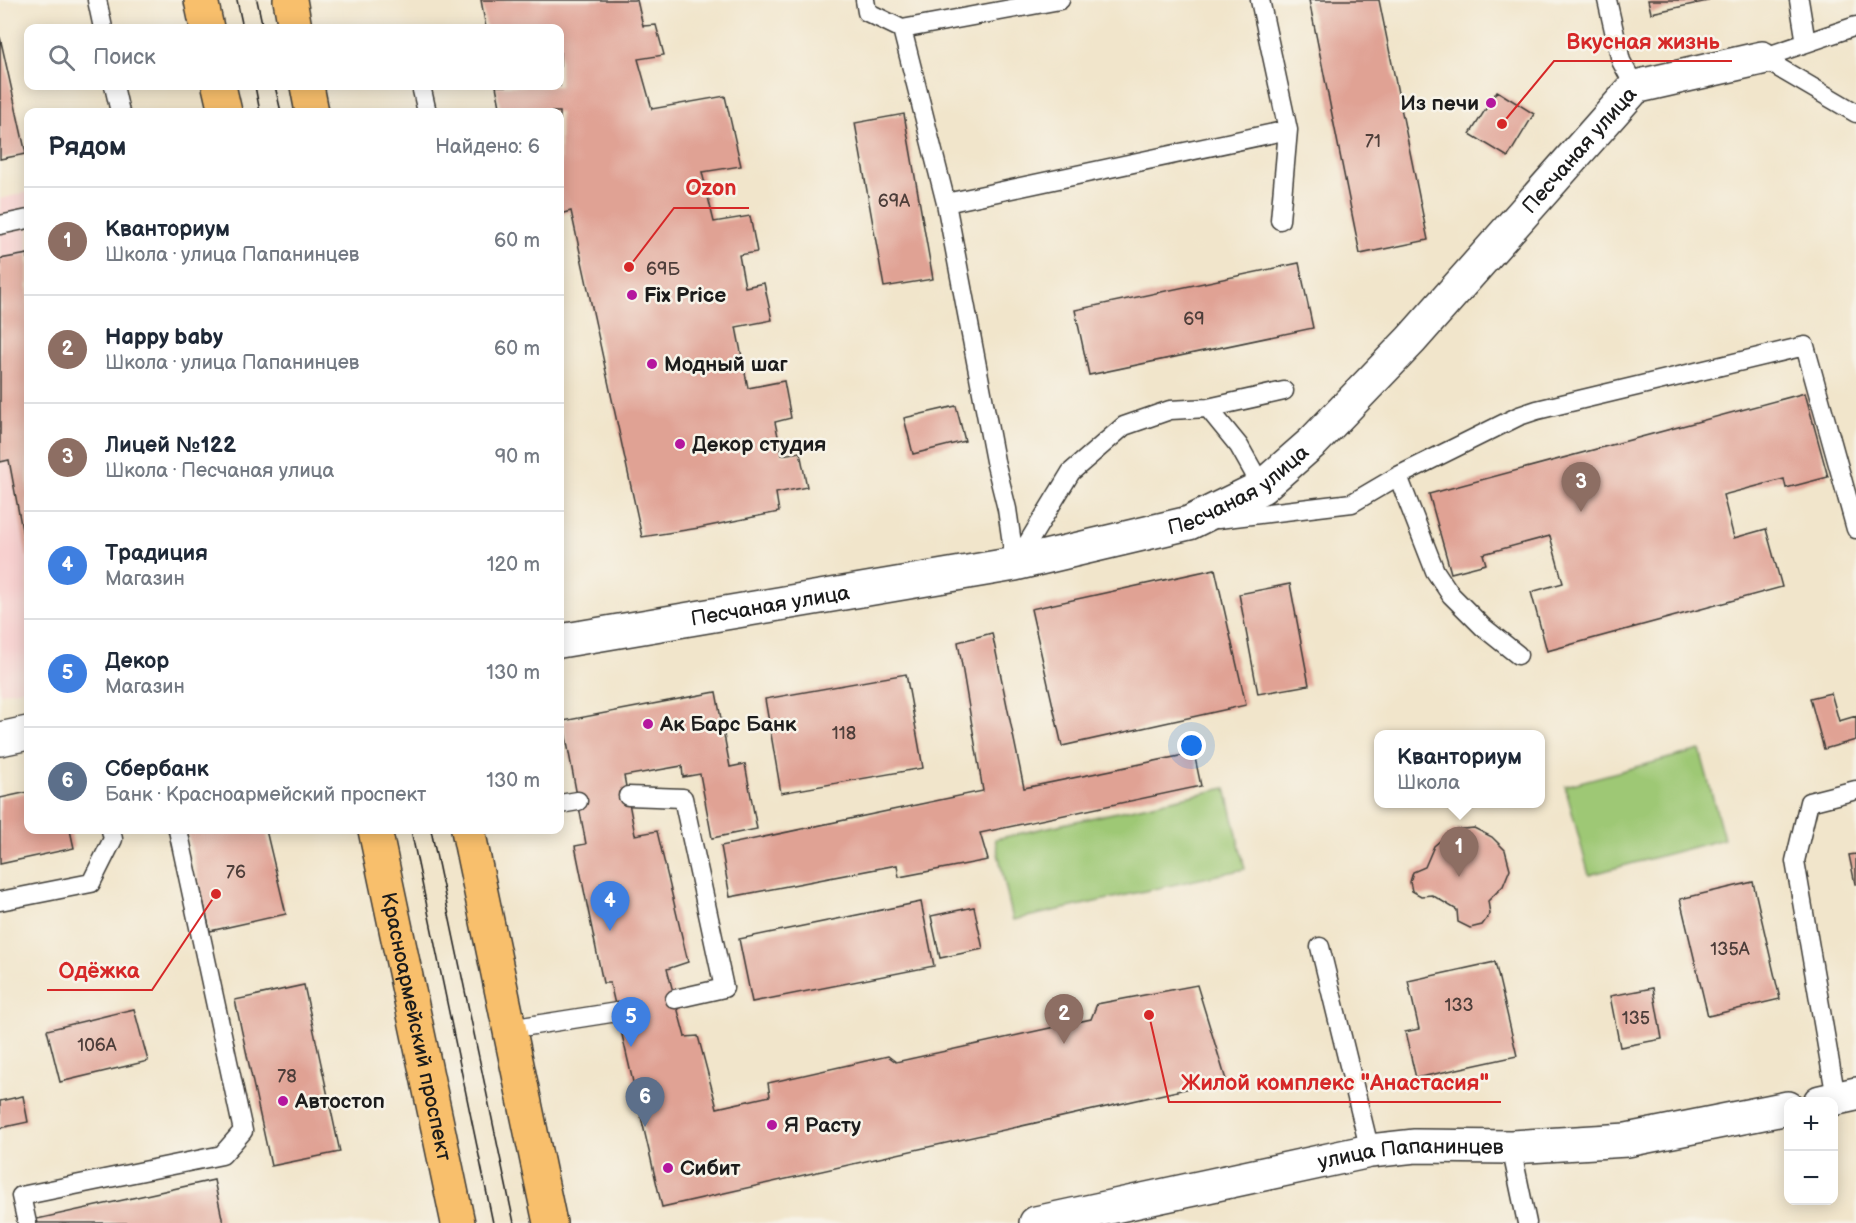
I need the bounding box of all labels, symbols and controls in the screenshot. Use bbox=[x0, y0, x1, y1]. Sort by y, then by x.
callout: Вкусная жизнь bbox=[1554, 21, 1732, 61]
search box bbox=[24, 24, 564, 90]
text: Вкусная жизнь bbox=[1566, 29, 1721, 56]
icon: search bbox=[45, 41, 78, 74]
text: Поиск bbox=[93, 44, 156, 71]
street label: Песчаная улица bbox=[1517, 81, 1642, 218]
place label: Из печи bbox=[1400, 91, 1479, 116]
marker: Из печи bbox=[1484, 96, 1498, 110]
house number: 71 bbox=[1365, 131, 1381, 152]
text: Рядом bbox=[48, 132, 126, 163]
text: Найдено: 6 bbox=[435, 135, 540, 159]
callout: Ozon bbox=[674, 168, 749, 208]
text: Ozon bbox=[685, 175, 737, 202]
house number: 69А bbox=[878, 191, 910, 212]
text: Кванториум bbox=[105, 216, 230, 243]
text: 1 bbox=[63, 229, 72, 253]
text: 60 m bbox=[494, 229, 540, 253]
text: Школа · улица Папанинцев bbox=[105, 243, 359, 267]
house number: 69Б bbox=[646, 259, 680, 280]
place label: Fix Price bbox=[644, 283, 726, 308]
marker: Fix Price bbox=[625, 288, 639, 302]
house number: 69 bbox=[1183, 309, 1205, 330]
text: Happy baby bbox=[105, 324, 223, 351]
text: 2 bbox=[62, 337, 73, 361]
text: 60 m bbox=[494, 337, 540, 361]
text: Школа · улица Папанинцев bbox=[105, 351, 359, 375]
place label: Модный шаг bbox=[664, 352, 789, 377]
marker: Модный шаг bbox=[645, 357, 659, 371]
text: Лицей №122 bbox=[105, 432, 236, 459]
place label: Декор студия bbox=[692, 432, 826, 457]
marker: Декор студия bbox=[673, 437, 687, 451]
street label: Песчаная улица bbox=[1165, 439, 1314, 540]
text: 3 bbox=[62, 445, 73, 469]
text: 90 m bbox=[495, 445, 540, 469]
text: Школа · Песчаная улица bbox=[105, 459, 334, 483]
pin: 3 bbox=[1562, 462, 1600, 512]
text: Традиция bbox=[105, 540, 208, 567]
text: 4 bbox=[62, 553, 73, 577]
text: 120 m bbox=[487, 553, 540, 577]
text: Магазин bbox=[105, 567, 185, 591]
street label: Песчаная улица bbox=[689, 580, 852, 631]
text: Декор bbox=[105, 648, 169, 675]
text: 5 bbox=[62, 661, 73, 685]
text: 130 m bbox=[486, 661, 540, 685]
text: Магазин bbox=[105, 675, 185, 699]
place label: Ак Барс Банк bbox=[659, 712, 797, 737]
marker: Ак Барс Банк bbox=[641, 717, 655, 731]
house number: 118 bbox=[832, 723, 856, 744]
popup bbox=[1374, 730, 1545, 808]
your location bbox=[1177, 731, 1206, 760]
text: Кванториум bbox=[1397, 744, 1522, 771]
text: Сбербанк bbox=[105, 756, 209, 783]
text: 6 bbox=[61, 769, 74, 793]
text: 130 m bbox=[486, 769, 540, 793]
text: Школа bbox=[1397, 771, 1460, 795]
text: Банк · Красноармейский проспект bbox=[105, 783, 426, 807]
pin: 1 bbox=[1440, 828, 1478, 877]
house number: 76 bbox=[226, 862, 246, 883]
pin: 4 bbox=[590, 882, 630, 931]
street label: Красноармейский проспект bbox=[376, 890, 457, 1163]
house number: 135А bbox=[1710, 939, 1750, 960]
callout: Одёжка bbox=[47, 950, 152, 990]
text: Одёжка bbox=[59, 958, 140, 985]
pin: 2 bbox=[1044, 994, 1084, 1044]
house number: 133 bbox=[1444, 995, 1474, 1016]
pin: 5 bbox=[612, 998, 650, 1047]
house number: 135 bbox=[1622, 1008, 1650, 1029]
house number: 106А bbox=[77, 1035, 117, 1056]
callout: Жилой комплекс "Анастасия" bbox=[1169, 1062, 1501, 1102]
house number: 78 bbox=[277, 1066, 297, 1087]
text: Жилой комплекс "Анастасия" bbox=[1181, 1070, 1489, 1097]
pin: 6 bbox=[626, 1078, 664, 1127]
place label: Автостоп bbox=[294, 1089, 385, 1114]
marker: Автостоп bbox=[276, 1094, 290, 1108]
map controls bbox=[1784, 1097, 1838, 1205]
button: + bbox=[1784, 1097, 1838, 1151]
place label: Я Расту bbox=[784, 1113, 861, 1138]
marker: Я Расту bbox=[765, 1118, 779, 1132]
street label: улица Папанинцев bbox=[1315, 1133, 1504, 1174]
button: − bbox=[1784, 1151, 1838, 1205]
place label: Сибит bbox=[680, 1156, 741, 1181]
marker: Сибит bbox=[661, 1161, 675, 1175]

